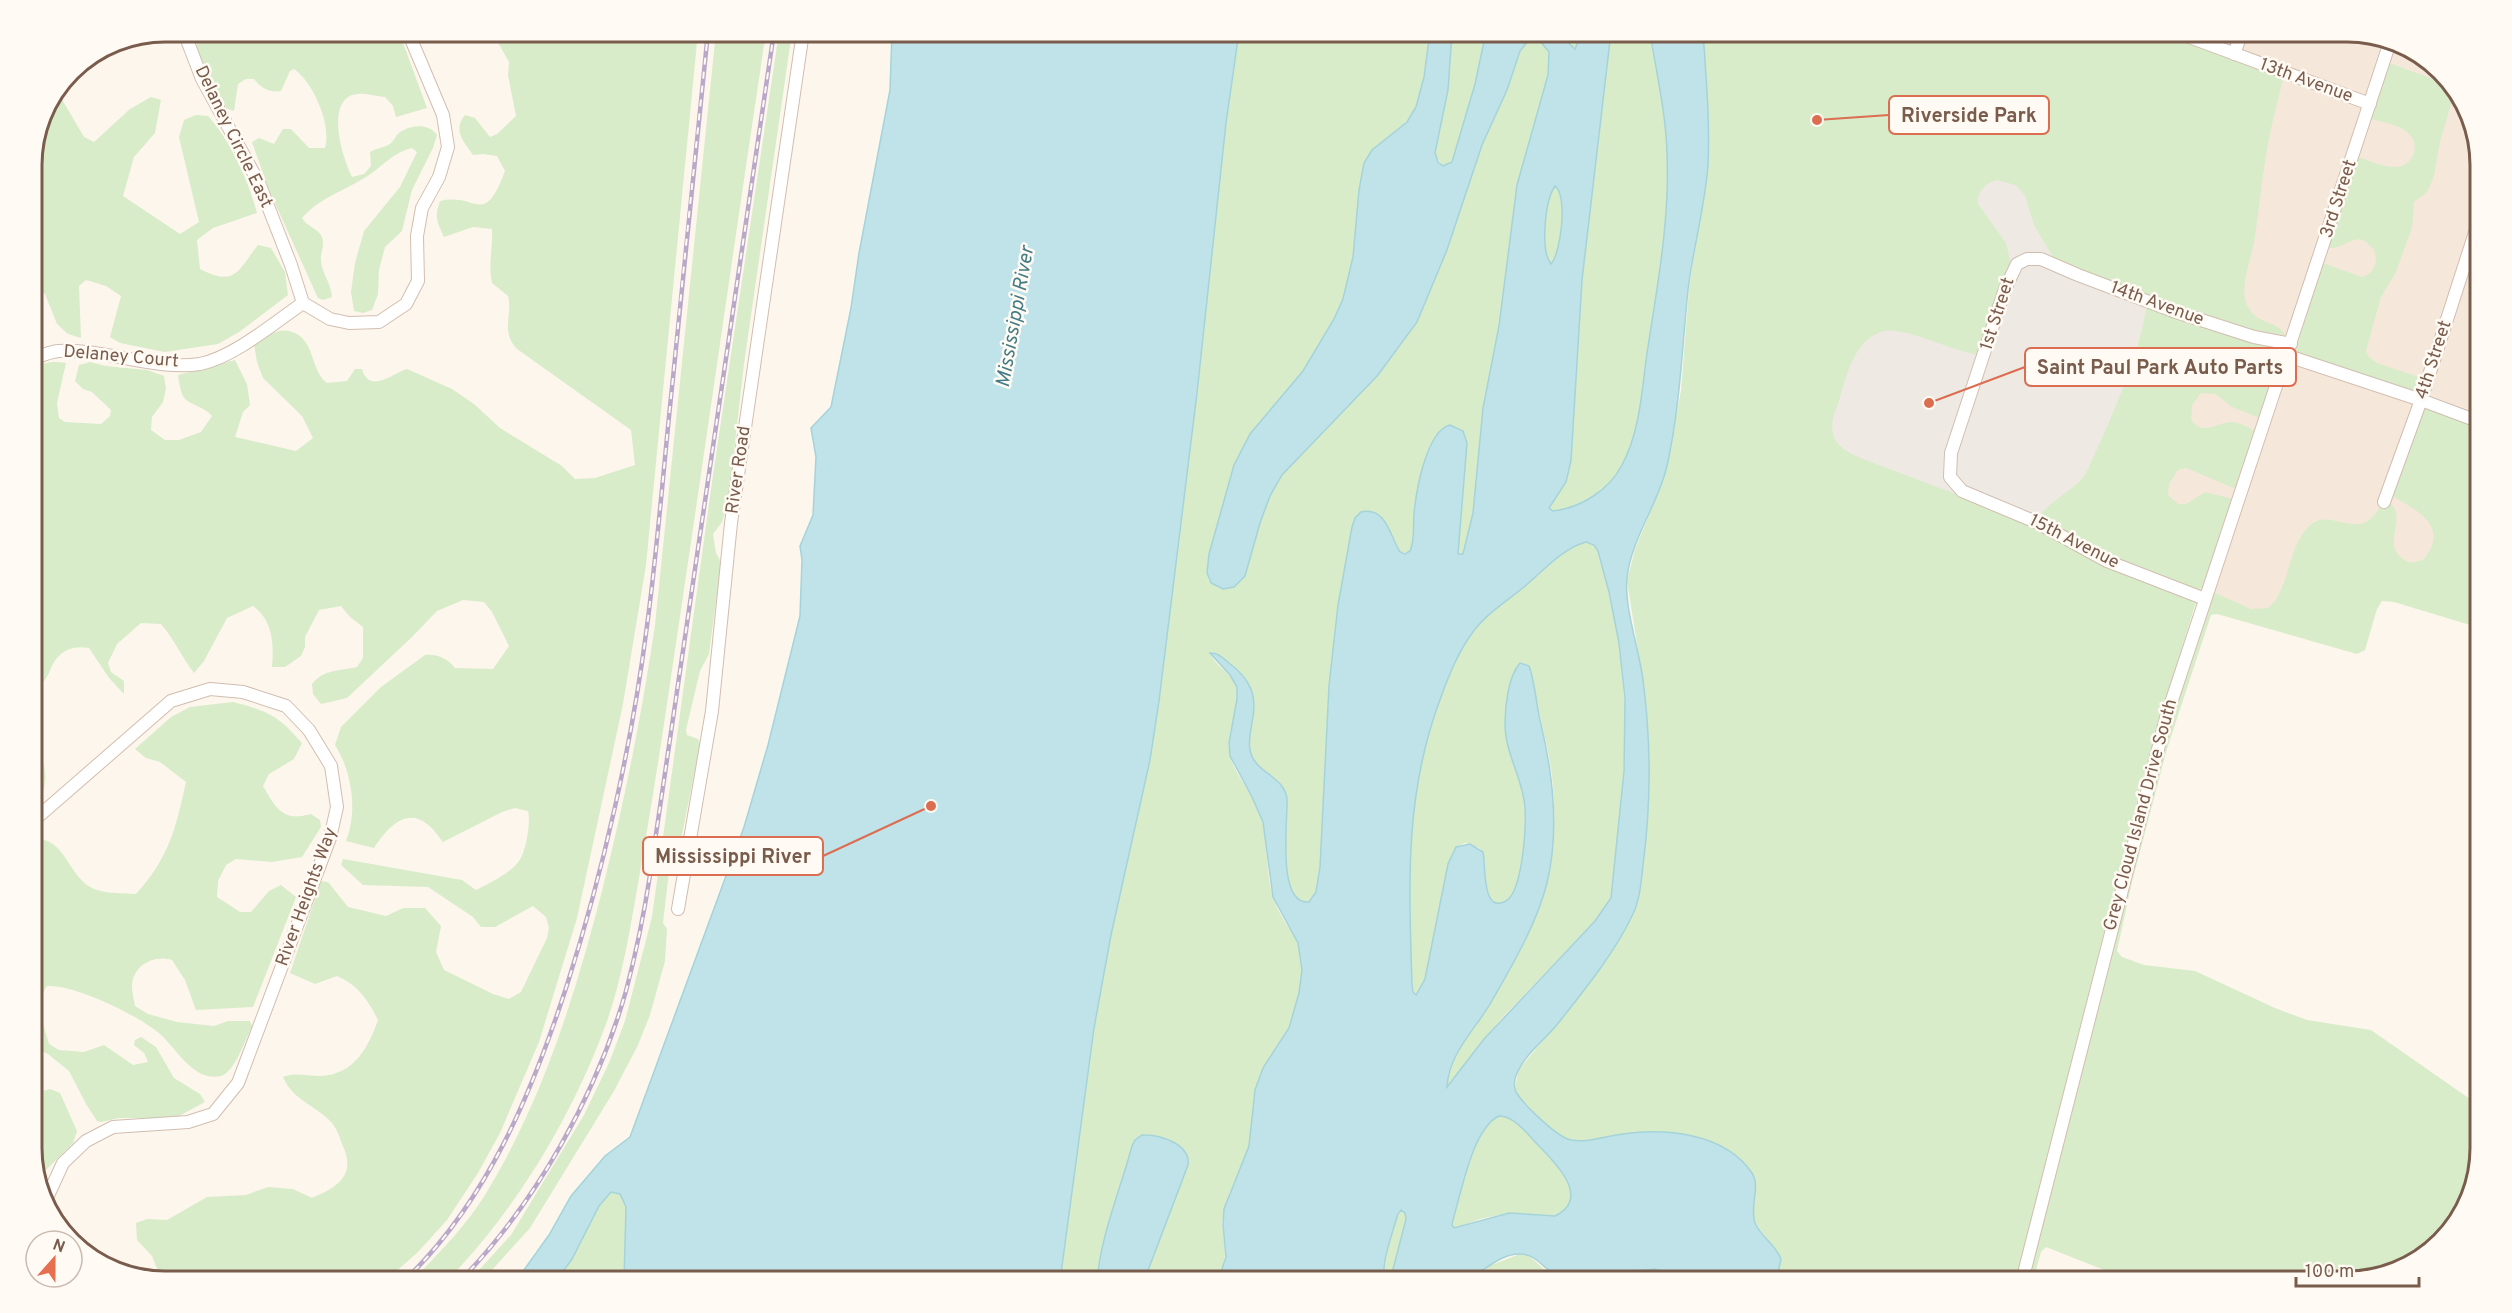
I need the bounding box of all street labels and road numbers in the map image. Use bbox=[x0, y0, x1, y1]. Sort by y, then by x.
street label: 13th Avenue bbox=[2256, 54, 2356, 108]
street label: Delaney Circle East bbox=[189, 62, 277, 212]
street label: 3rd Street bbox=[2315, 157, 2363, 241]
street label: 1st Street bbox=[1975, 275, 2021, 353]
street label: 14th Avenue bbox=[2107, 276, 2207, 332]
street label: 4th Street bbox=[2410, 318, 2458, 402]
street label: Delaney Court bbox=[62, 340, 180, 374]
street label: River Road bbox=[721, 425, 757, 515]
street label: 15th Avenue bbox=[2025, 509, 2123, 575]
street label: Grey Cloud Island Drive South bbox=[2099, 696, 2183, 934]
street label: River Heights Way bbox=[271, 824, 343, 970]

